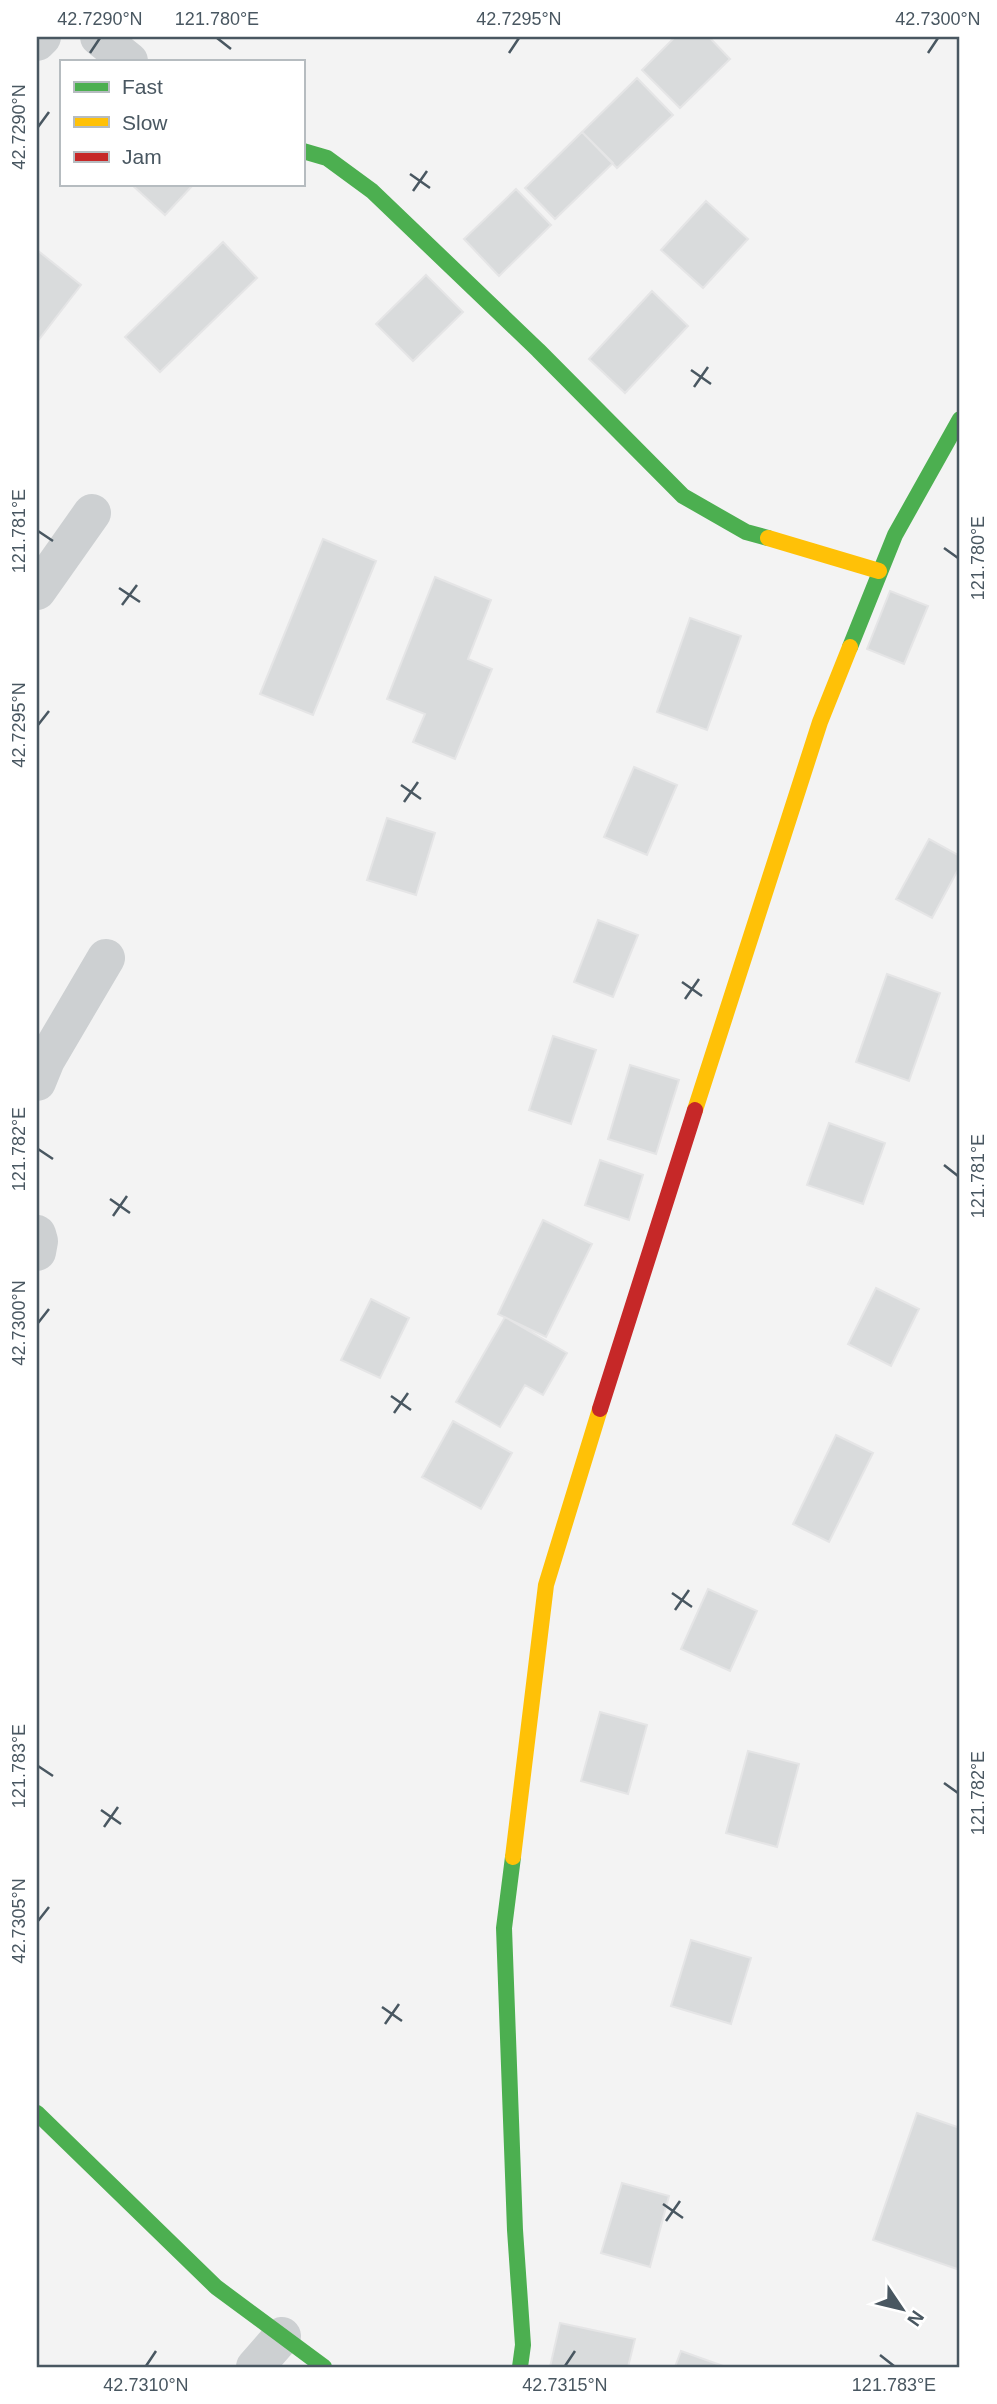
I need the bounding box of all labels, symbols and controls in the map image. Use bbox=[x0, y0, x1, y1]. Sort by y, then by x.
text: 42.7290°N bbox=[57, 9, 143, 29]
text: 121.780°E bbox=[175, 9, 259, 29]
text: 42.7295°N bbox=[476, 9, 562, 29]
text: 42.7300°N bbox=[895, 9, 981, 29]
legend bbox=[60, 60, 304, 186]
text: Fast bbox=[122, 75, 163, 98]
text: 42.7290°N bbox=[9, 84, 29, 170]
text: Slow bbox=[122, 111, 168, 134]
text: Jam bbox=[122, 145, 162, 168]
text: 121.781°E bbox=[9, 489, 29, 573]
text: 121.780°E bbox=[968, 516, 988, 600]
text: 42.7295°N bbox=[9, 682, 29, 768]
text: 121.782°E bbox=[9, 1107, 29, 1191]
text: 121.781°E bbox=[968, 1134, 988, 1218]
text: 42.7300°N bbox=[9, 1280, 29, 1366]
text: 121.783°E bbox=[9, 1724, 29, 1808]
text: 121.782°E bbox=[968, 1751, 988, 1835]
text: 42.7305°N bbox=[9, 1878, 29, 1964]
north arrow bbox=[867, 2274, 937, 2344]
text: N bbox=[903, 2307, 928, 2330]
text: 42.7310°N bbox=[103, 2375, 189, 2395]
text: 42.7315°N bbox=[522, 2375, 608, 2395]
text: 121.783°E bbox=[852, 2375, 936, 2395]

